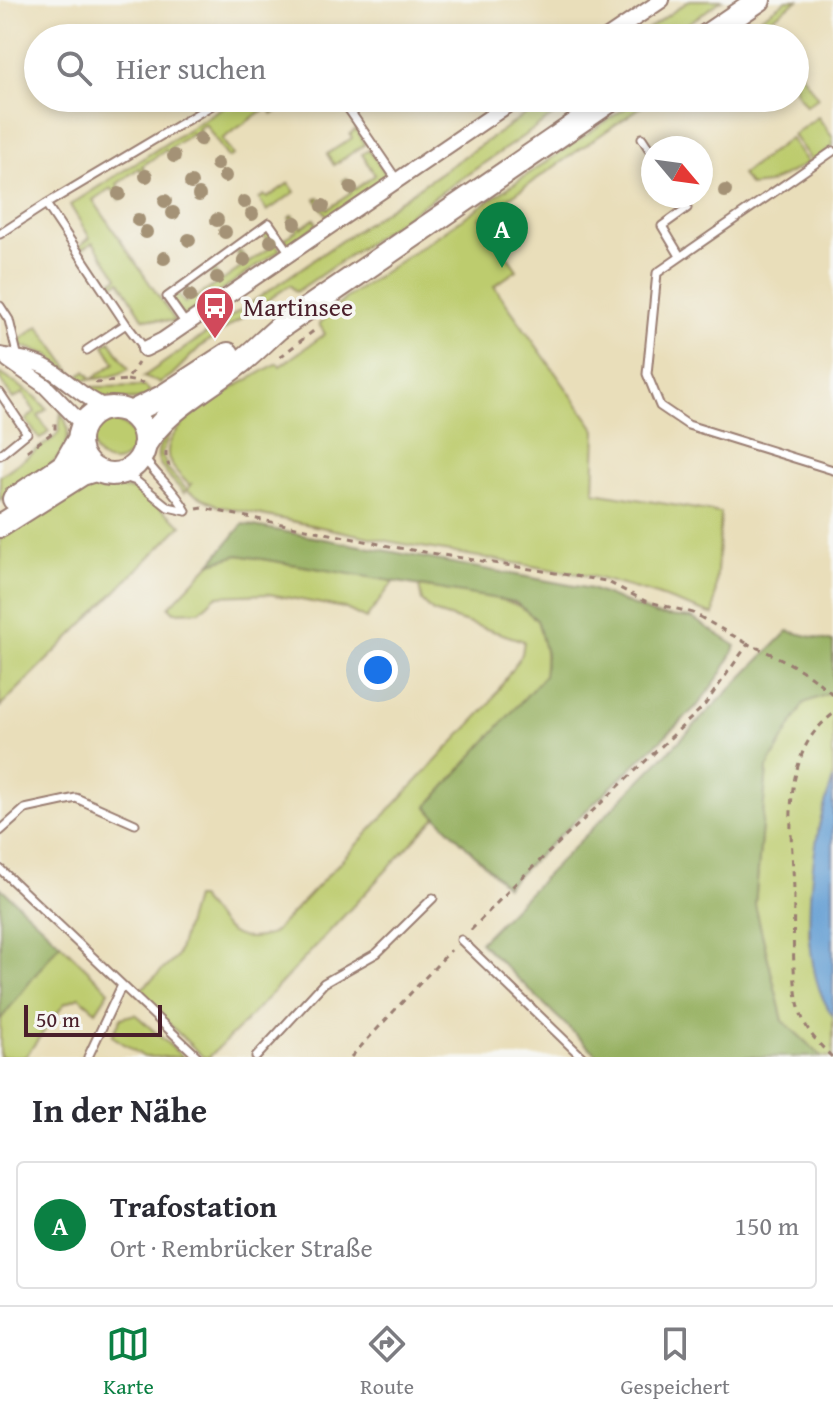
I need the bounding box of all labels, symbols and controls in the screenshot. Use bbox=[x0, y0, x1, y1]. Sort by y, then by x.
search box bbox=[24, 24, 809, 112]
icon: search bbox=[52, 46, 96, 90]
text: Hier suchen bbox=[116, 46, 266, 90]
north arrow bbox=[641, 136, 713, 208]
pin: A bbox=[476, 202, 528, 268]
bus stop icon: Martinsee bbox=[194, 285, 236, 340]
place label: Martinsee bbox=[243, 287, 353, 326]
your location bbox=[358, 650, 398, 690]
scale bar bbox=[24, 1001, 162, 1037]
text: 50 m bbox=[36, 1003, 80, 1035]
text: In der Nähe bbox=[32, 1085, 207, 1134]
text: Trafostation bbox=[110, 1184, 277, 1228]
text: A bbox=[52, 1206, 68, 1245]
text: 150 m bbox=[734, 1206, 799, 1245]
text: Ort · Rembrücker Straße bbox=[110, 1228, 373, 1267]
tab: Karte bbox=[103, 1322, 154, 1402]
tab: Route bbox=[360, 1322, 414, 1402]
tab: Gespeichert bbox=[620, 1322, 730, 1402]

